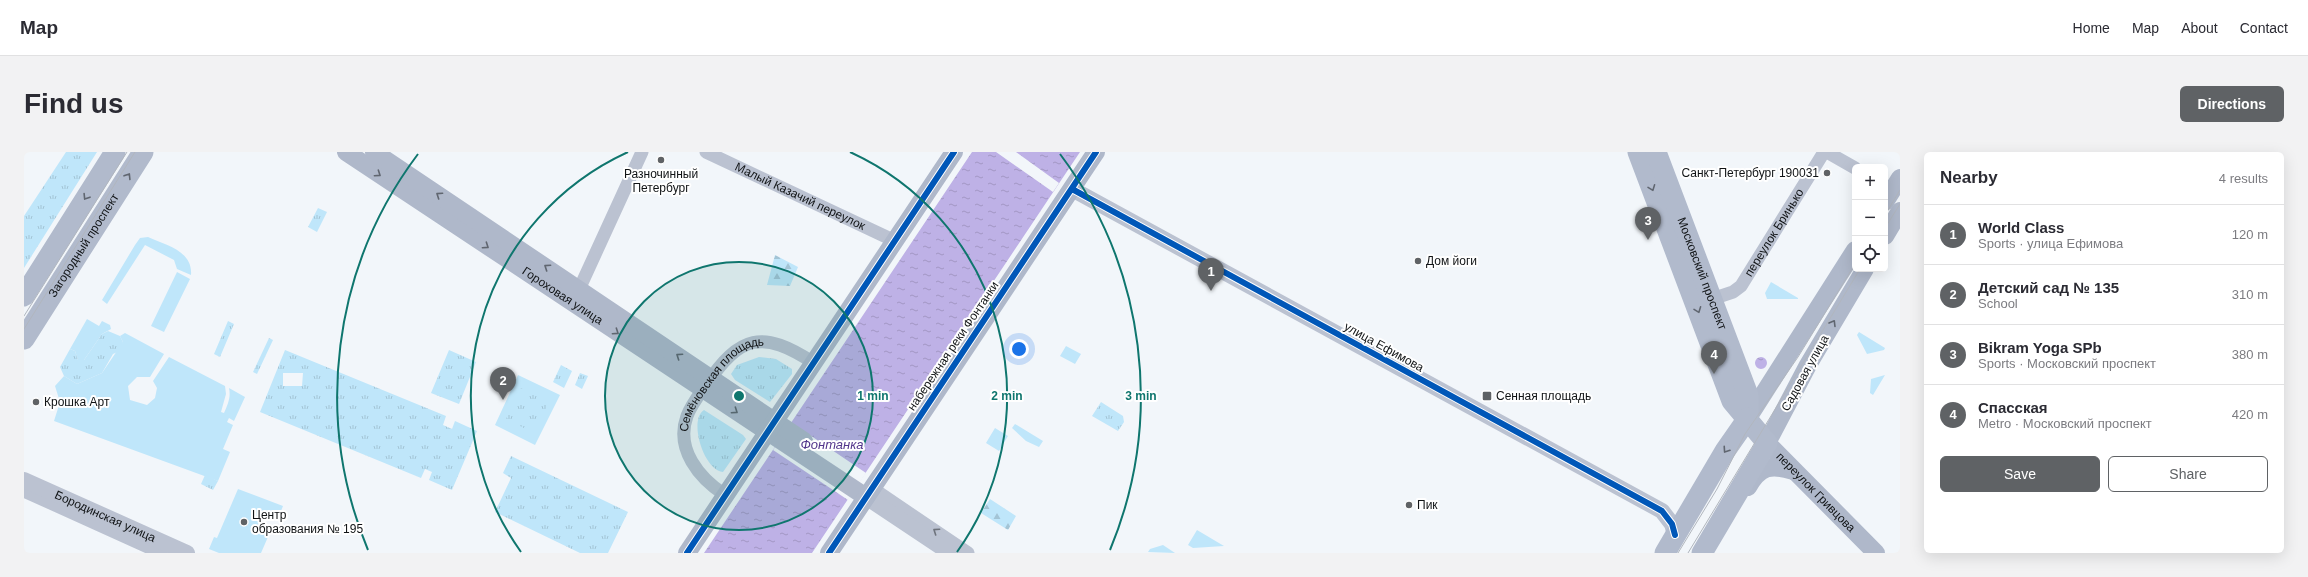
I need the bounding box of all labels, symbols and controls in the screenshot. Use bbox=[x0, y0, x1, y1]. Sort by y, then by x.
text: Map bbox=[20, 17, 58, 38]
text: Home bbox=[2073, 20, 2110, 36]
text: Map bbox=[2132, 20, 2159, 36]
text: About bbox=[2181, 20, 2218, 36]
text: Contact bbox=[2240, 20, 2288, 36]
button: Directions bbox=[2180, 86, 2284, 122]
text: Find us bbox=[24, 88, 124, 119]
marker: Разночинный Петербург bbox=[656, 155, 666, 165]
street label: Малый Казачий переулок bbox=[733, 160, 868, 233]
map controls bbox=[1852, 164, 1888, 272]
button: + bbox=[1852, 164, 1888, 200]
place label: Санкт-Петербург 190031 bbox=[1682, 166, 1819, 180]
place label: Разночинный Петербург bbox=[624, 167, 698, 195]
marker: Санкт-Петербург 190031 bbox=[1822, 168, 1832, 178]
text: Nearby bbox=[1940, 168, 1998, 187]
one-way arrow bbox=[374, 169, 381, 176]
text: 4 results bbox=[2219, 171, 2268, 186]
one-way arrow bbox=[123, 173, 130, 180]
one-way arrow bbox=[1647, 185, 1655, 192]
street label: переулок Бринько bbox=[1742, 186, 1807, 279]
street label: Загородный проспект bbox=[45, 190, 122, 300]
one-way arrow bbox=[83, 193, 91, 200]
one-way arrow bbox=[436, 193, 443, 200]
button: − bbox=[1852, 200, 1888, 236]
pin: 3 bbox=[1635, 207, 1661, 240]
street label: Московский проспект bbox=[1674, 215, 1730, 332]
text: World Class bbox=[1978, 219, 2064, 236]
text: 1 bbox=[1949, 227, 1957, 242]
text: 120 m bbox=[2232, 227, 2268, 242]
button: locate bbox=[1852, 236, 1888, 272]
text: Sports · улица Ефимова bbox=[1978, 236, 2123, 251]
one-way arrow bbox=[482, 241, 489, 249]
place label: Дом йоги bbox=[1426, 254, 1477, 268]
marker: Дом йоги bbox=[1413, 256, 1423, 266]
pin: 1 bbox=[1198, 258, 1224, 291]
street label: Гороховая улица bbox=[520, 264, 606, 328]
one-way arrow bbox=[544, 265, 551, 272]
street label: набережная реки Фонтанки bbox=[904, 279, 1002, 413]
text: Детский сад № 135 bbox=[1978, 279, 2119, 296]
text: 2 bbox=[1949, 287, 1957, 302]
text: 310 m bbox=[2232, 287, 2268, 302]
text: School bbox=[1978, 296, 2018, 311]
one-way arrow bbox=[1693, 306, 1701, 313]
street label: улица Ефимова bbox=[1342, 319, 1426, 375]
one-way arrow bbox=[1828, 320, 1835, 327]
one-way arrow bbox=[612, 327, 619, 335]
street label: Садовая улица bbox=[1778, 332, 1832, 414]
street label: Семёновская площадь bbox=[677, 335, 764, 432]
your location bbox=[1009, 339, 1029, 359]
text: Bikram Yoga SPb bbox=[1978, 339, 2102, 356]
pin: 4 bbox=[1701, 341, 1727, 374]
text: 3 bbox=[1949, 347, 1957, 362]
text: 380 m bbox=[2232, 347, 2268, 362]
one-way arrow bbox=[676, 353, 683, 360]
text: Sports · Московский проспект bbox=[1978, 356, 2156, 371]
pin: 2 bbox=[490, 367, 516, 400]
centre of rings bbox=[732, 389, 746, 403]
text: 1 min bbox=[857, 389, 889, 403]
text: 2 min bbox=[991, 389, 1023, 403]
text: 3 min bbox=[1125, 389, 1157, 403]
place label: Сенная площадь bbox=[1496, 389, 1591, 403]
marker: Сенная площадь bbox=[1481, 390, 1493, 402]
place label: Крошка Арт bbox=[44, 395, 110, 409]
marker: Крошка Арт bbox=[31, 397, 41, 407]
text: Спасская bbox=[1978, 399, 2048, 416]
one-way arrow bbox=[731, 407, 738, 414]
text: 4 bbox=[1949, 407, 1957, 422]
text: 420 m bbox=[2232, 407, 2268, 422]
text: Metro · Московский проспект bbox=[1978, 416, 2152, 431]
water label: Фонтанка bbox=[800, 437, 864, 452]
one-way arrow bbox=[1723, 446, 1731, 453]
street label: переулок Гривцова bbox=[1773, 449, 1858, 535]
button: Save bbox=[1940, 456, 2100, 492]
button: Share bbox=[2108, 456, 2268, 492]
street label: Бородинская улица bbox=[53, 488, 158, 545]
place label: Пик bbox=[1417, 498, 1438, 512]
marker: Пик bbox=[1404, 500, 1414, 510]
place label: Центр образования № 195 bbox=[252, 508, 363, 536]
marker: Центр образования № 195 bbox=[239, 517, 249, 527]
one-way arrow bbox=[933, 528, 940, 536]

